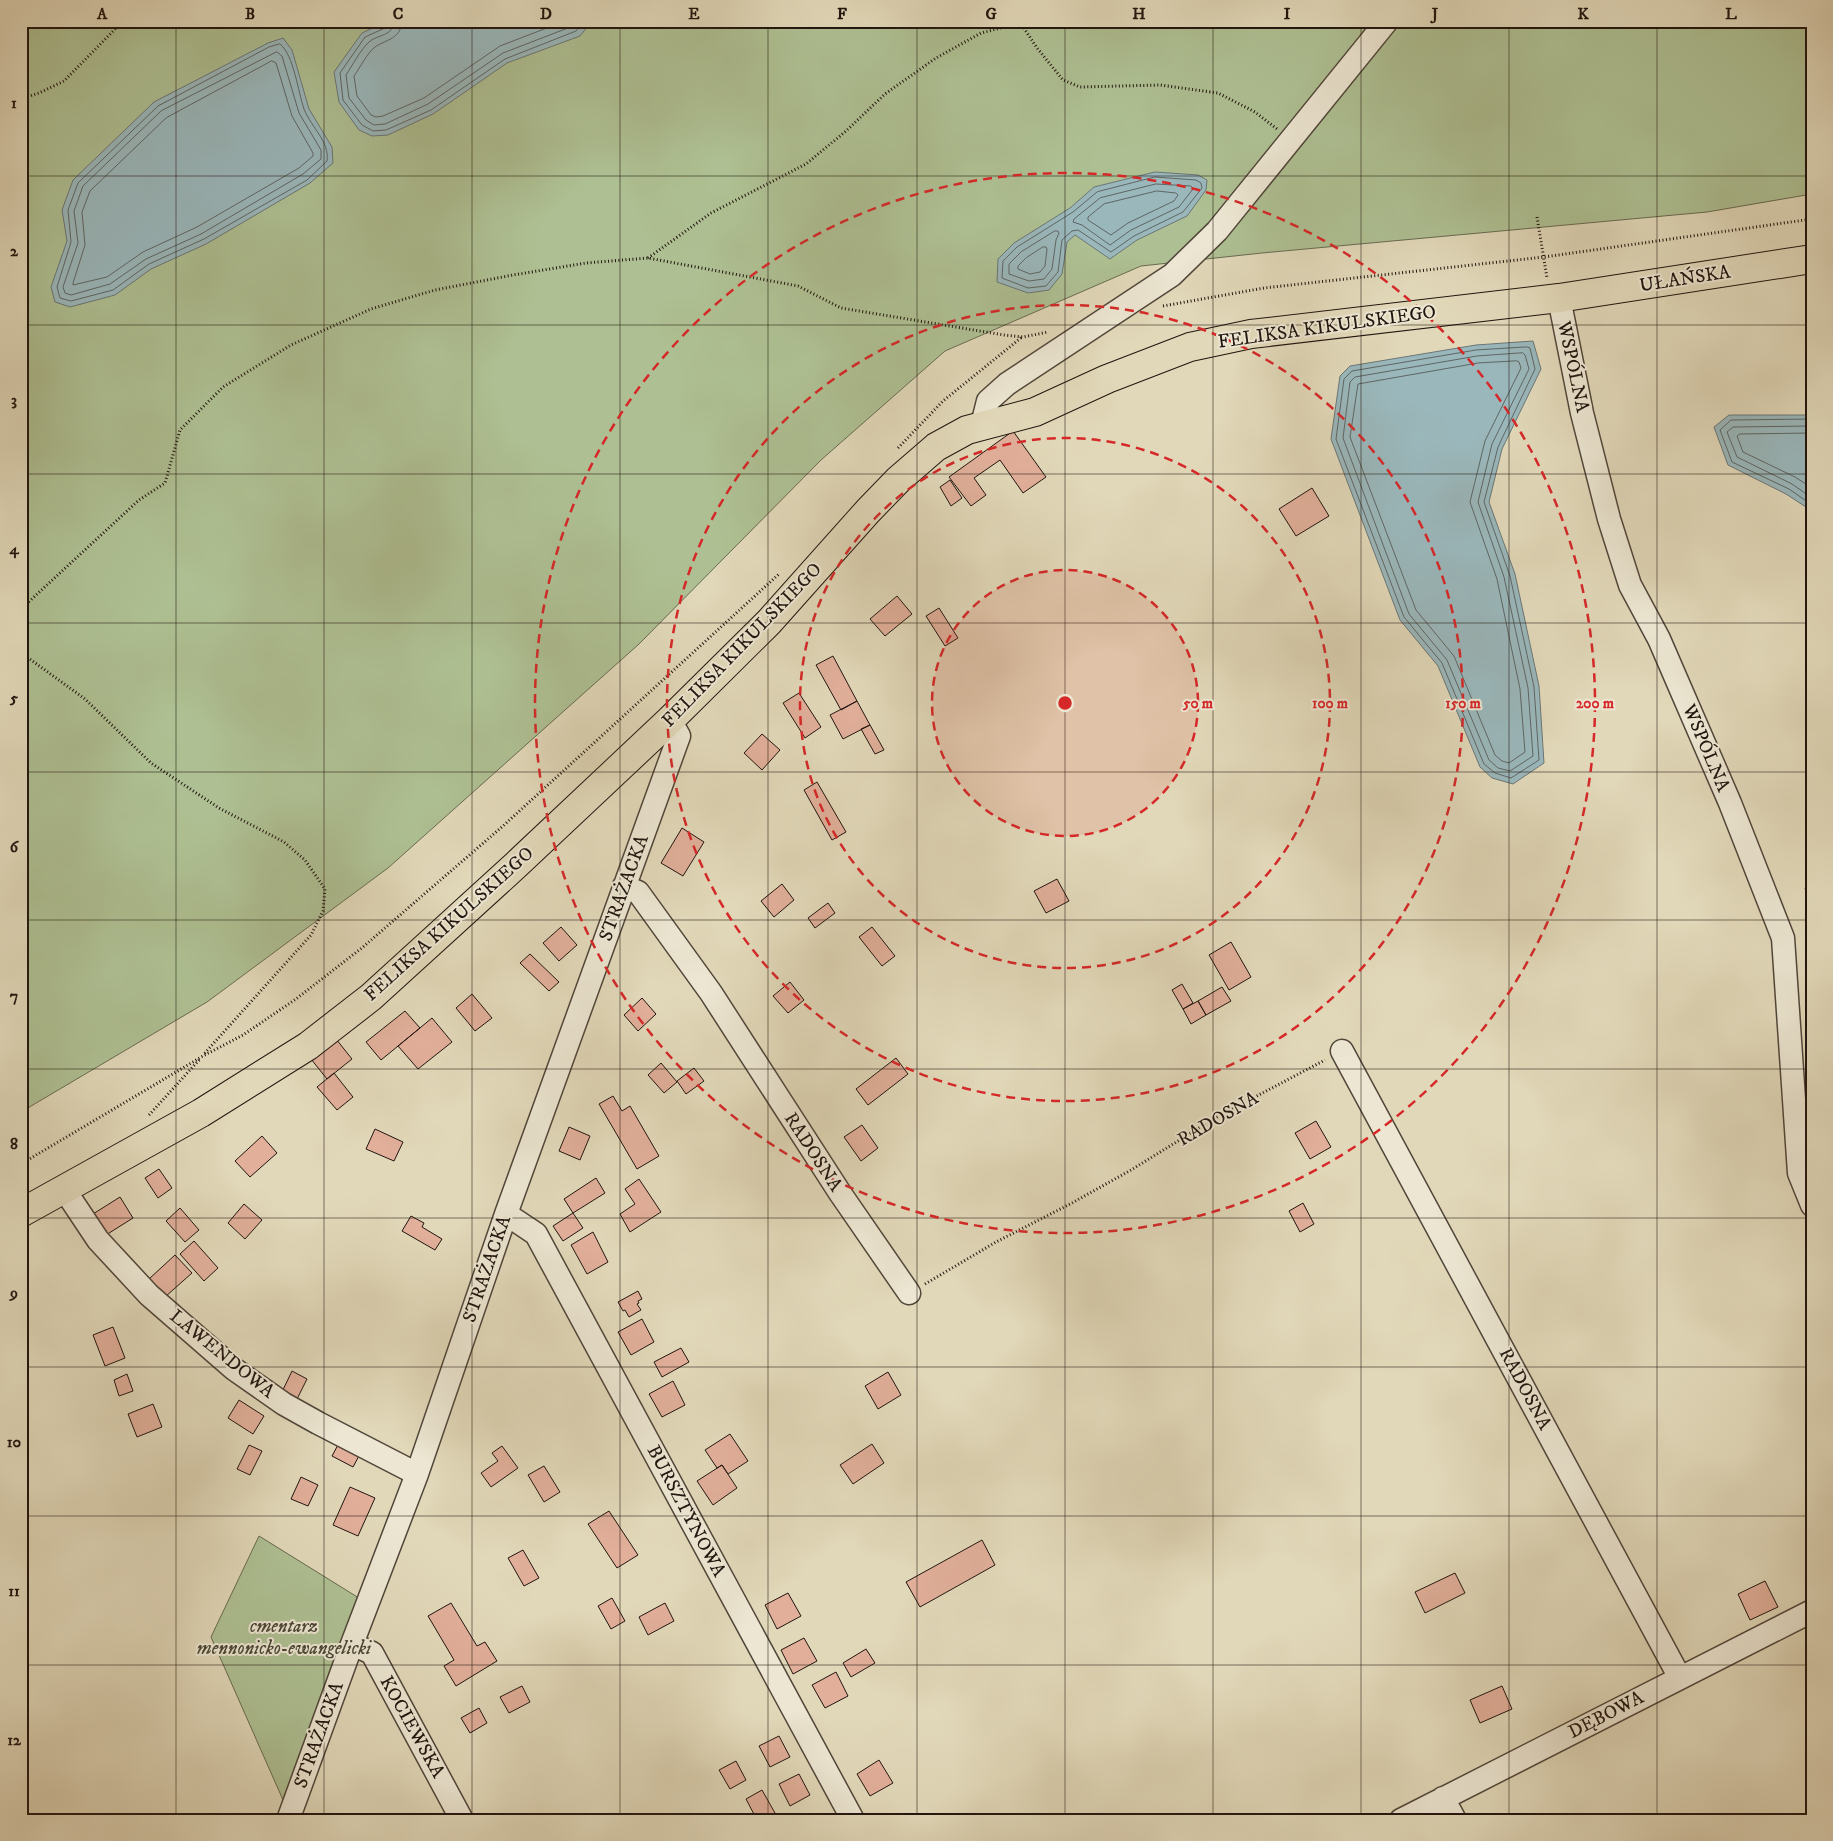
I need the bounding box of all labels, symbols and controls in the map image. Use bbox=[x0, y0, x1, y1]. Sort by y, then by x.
text: A bbox=[96, 4, 108, 24]
text: B bbox=[245, 4, 255, 24]
text: C bbox=[393, 4, 403, 24]
text: D bbox=[540, 4, 552, 24]
text: E bbox=[688, 4, 700, 24]
text: F bbox=[837, 4, 847, 24]
text: G bbox=[985, 4, 997, 24]
text: H bbox=[1132, 4, 1146, 24]
text: I bbox=[1284, 4, 1291, 24]
text: J bbox=[1430, 4, 1439, 24]
text: K bbox=[1577, 4, 1589, 24]
text: L bbox=[1725, 4, 1737, 24]
text: 1 bbox=[11, 93, 17, 113]
text: 2 bbox=[10, 241, 19, 261]
street label: UŁAŃSKA bbox=[1638, 258, 1733, 298]
street label: FELIKSA KIKULSKIEGO bbox=[1216, 300, 1438, 354]
street label: WSPÓLNA bbox=[1552, 318, 1596, 416]
text: 3 bbox=[11, 390, 17, 410]
text: 4 bbox=[8, 539, 19, 559]
street label: FELIKSA KIKULSKIEGO bbox=[657, 558, 827, 732]
text: 5 bbox=[9, 688, 18, 708]
centre of rings bbox=[1056, 694, 1074, 712]
text: 50 m bbox=[1182, 694, 1214, 713]
text: 100 m bbox=[1312, 694, 1349, 713]
text: 150 m bbox=[1445, 694, 1481, 713]
text: 200 m bbox=[1576, 694, 1615, 713]
street label: WSPÓLNA bbox=[1677, 699, 1737, 796]
street label: STRAŻACKA bbox=[593, 831, 654, 944]
text: 6 bbox=[10, 837, 20, 857]
street label: FELIKSA KIKULSKIEGO bbox=[360, 842, 538, 1006]
text: 7 bbox=[10, 986, 18, 1006]
street label: RADOSNA bbox=[1173, 1086, 1263, 1151]
street label: RADOSNA bbox=[779, 1108, 848, 1197]
text: 8 bbox=[10, 1134, 18, 1154]
street label: STRAŻACKA bbox=[457, 1211, 516, 1325]
text: 9 bbox=[9, 1283, 18, 1303]
street label: LAWENDOWA bbox=[165, 1305, 280, 1404]
street label: RADOSNA bbox=[1494, 1344, 1557, 1435]
text: 10 bbox=[7, 1432, 22, 1452]
street label: BURSZTYNOWA bbox=[642, 1441, 731, 1581]
text: 11 bbox=[8, 1581, 20, 1601]
park label: cmentarz mennonicko-ewangelicki bbox=[197, 1615, 372, 1660]
street label: KOCIEWSKA bbox=[375, 1672, 450, 1783]
street label: STRAŻACKA bbox=[288, 1678, 349, 1791]
street label: DĘBOWA bbox=[1564, 1686, 1648, 1744]
text: 12 bbox=[7, 1730, 22, 1750]

